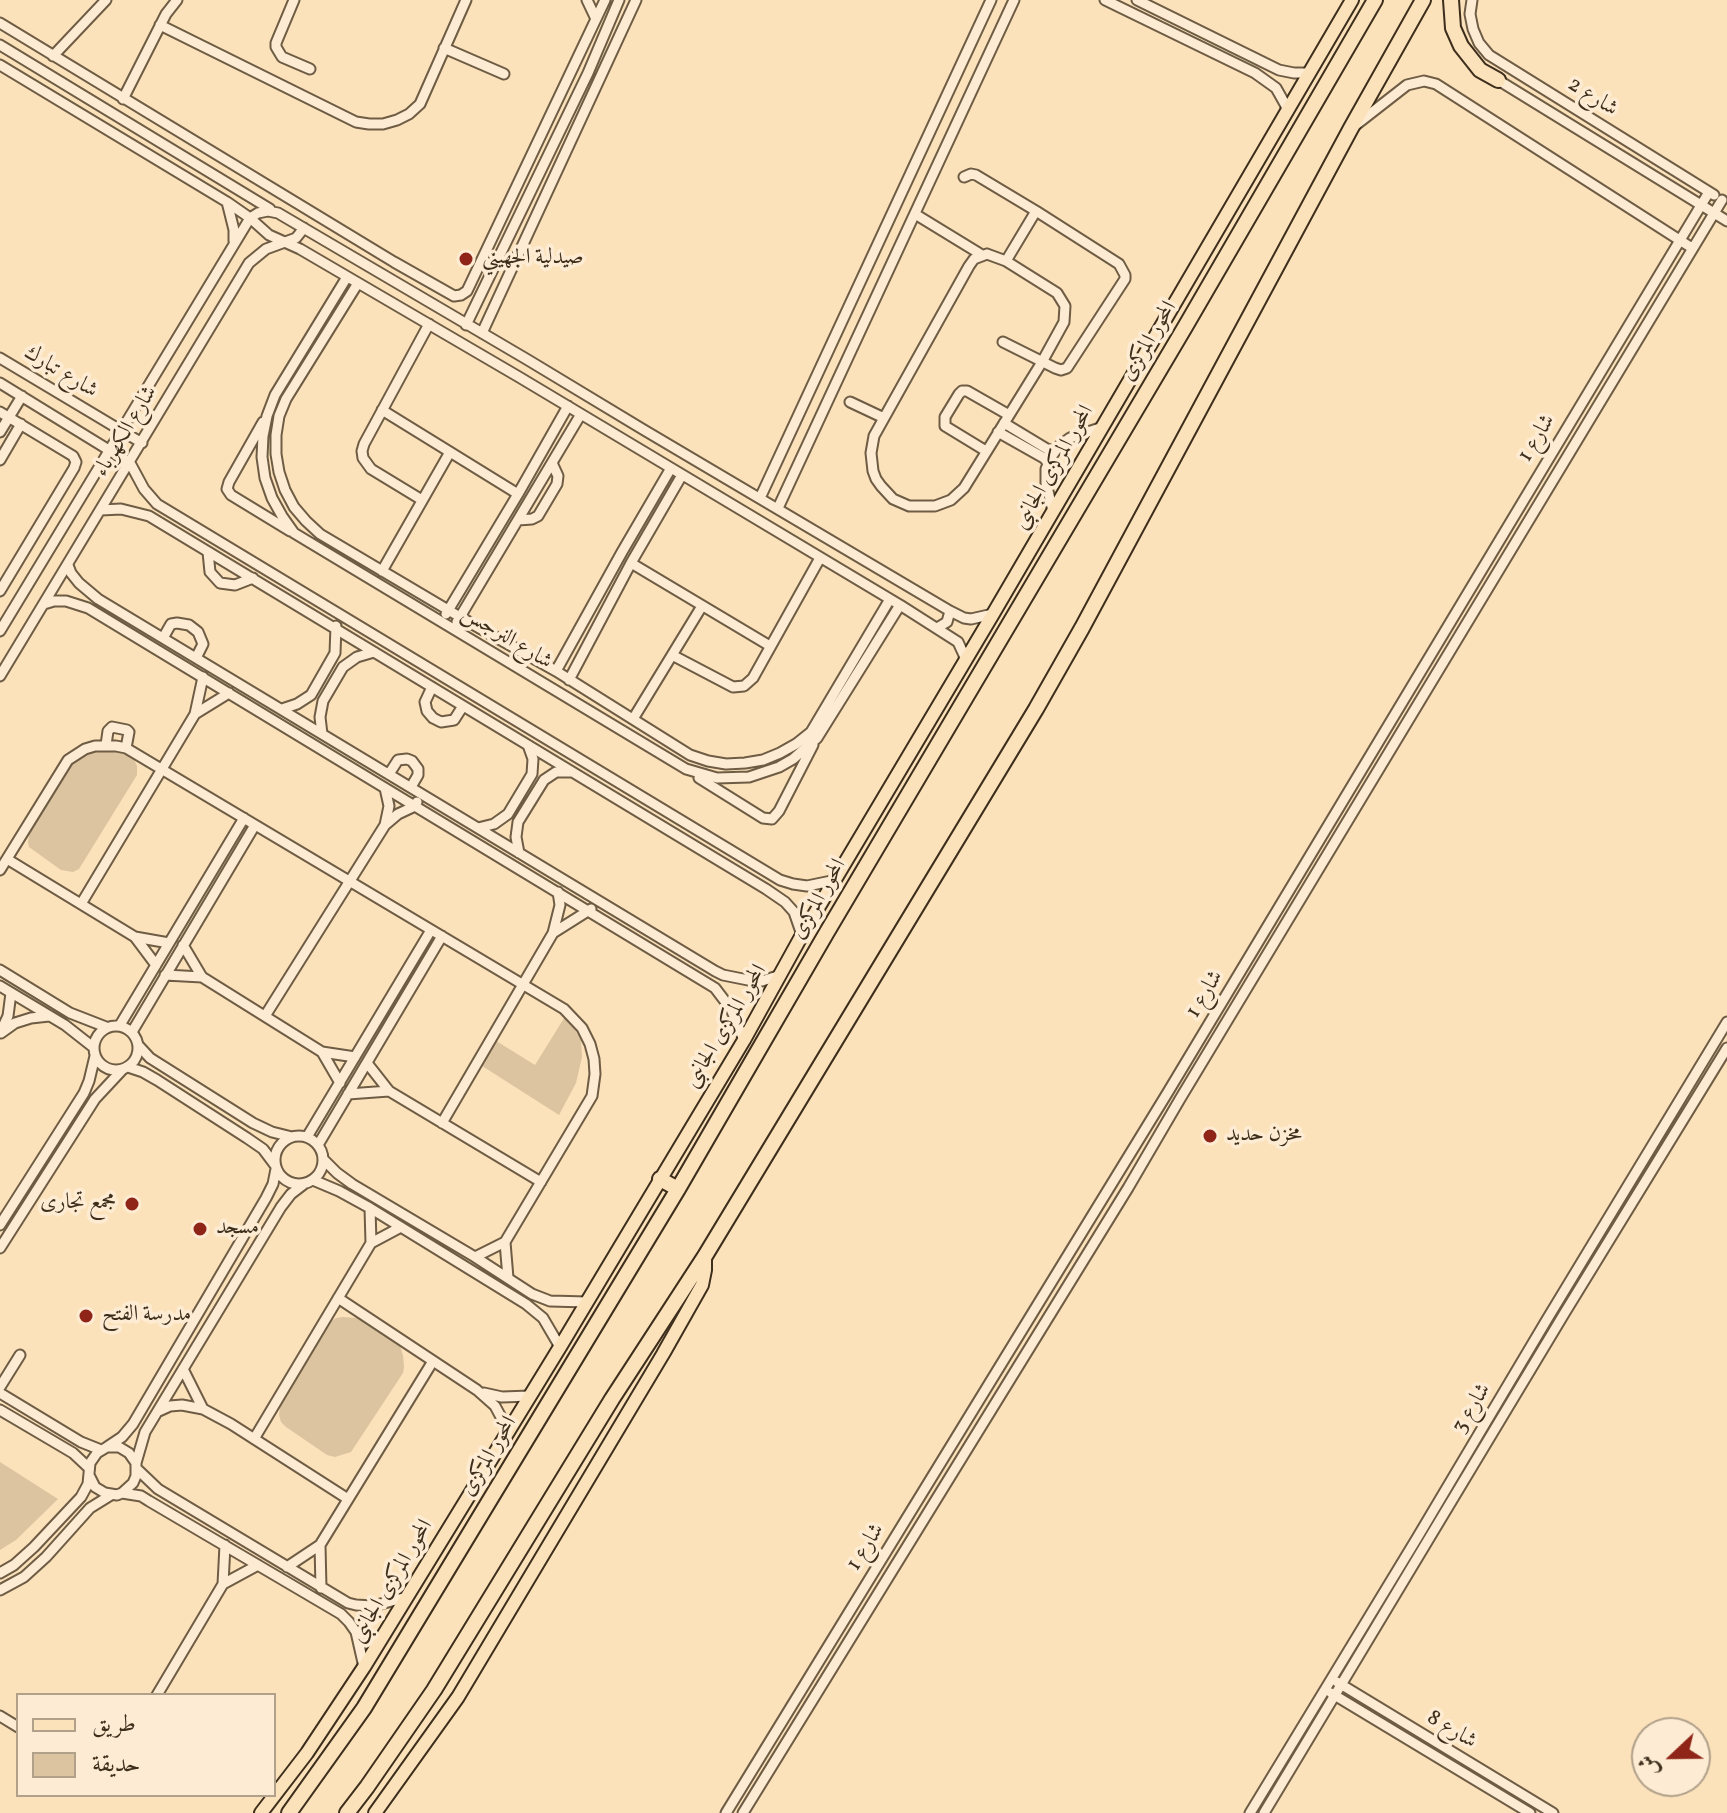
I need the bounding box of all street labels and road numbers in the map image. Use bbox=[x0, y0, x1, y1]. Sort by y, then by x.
street label: شارع 2 bbox=[1562, 72, 1622, 124]
street label: المحور المركزى bbox=[1116, 297, 1184, 387]
street label: شارع تبارك bbox=[18, 341, 102, 405]
street label: شارع الكهرباء bbox=[90, 382, 164, 482]
street label: المحور المركزى الجانبى bbox=[1009, 401, 1101, 535]
street label: شارع 1 bbox=[1514, 410, 1562, 468]
street label: شارع النرجس bbox=[456, 602, 556, 676]
street label: المحور المركزى bbox=[786, 855, 854, 945]
street label: المحور المركزى الجانبى bbox=[680, 961, 774, 1093]
street label: شارع 1 bbox=[1182, 966, 1230, 1024]
street label: شارع 3 bbox=[1448, 1379, 1498, 1439]
street label: المحور المركزى bbox=[456, 1412, 524, 1502]
street label: المحور المركزى الجانبى bbox=[346, 1516, 440, 1648]
street label: شارع 1 bbox=[842, 1519, 892, 1577]
street label: شارع 8 bbox=[1421, 1706, 1481, 1756]

